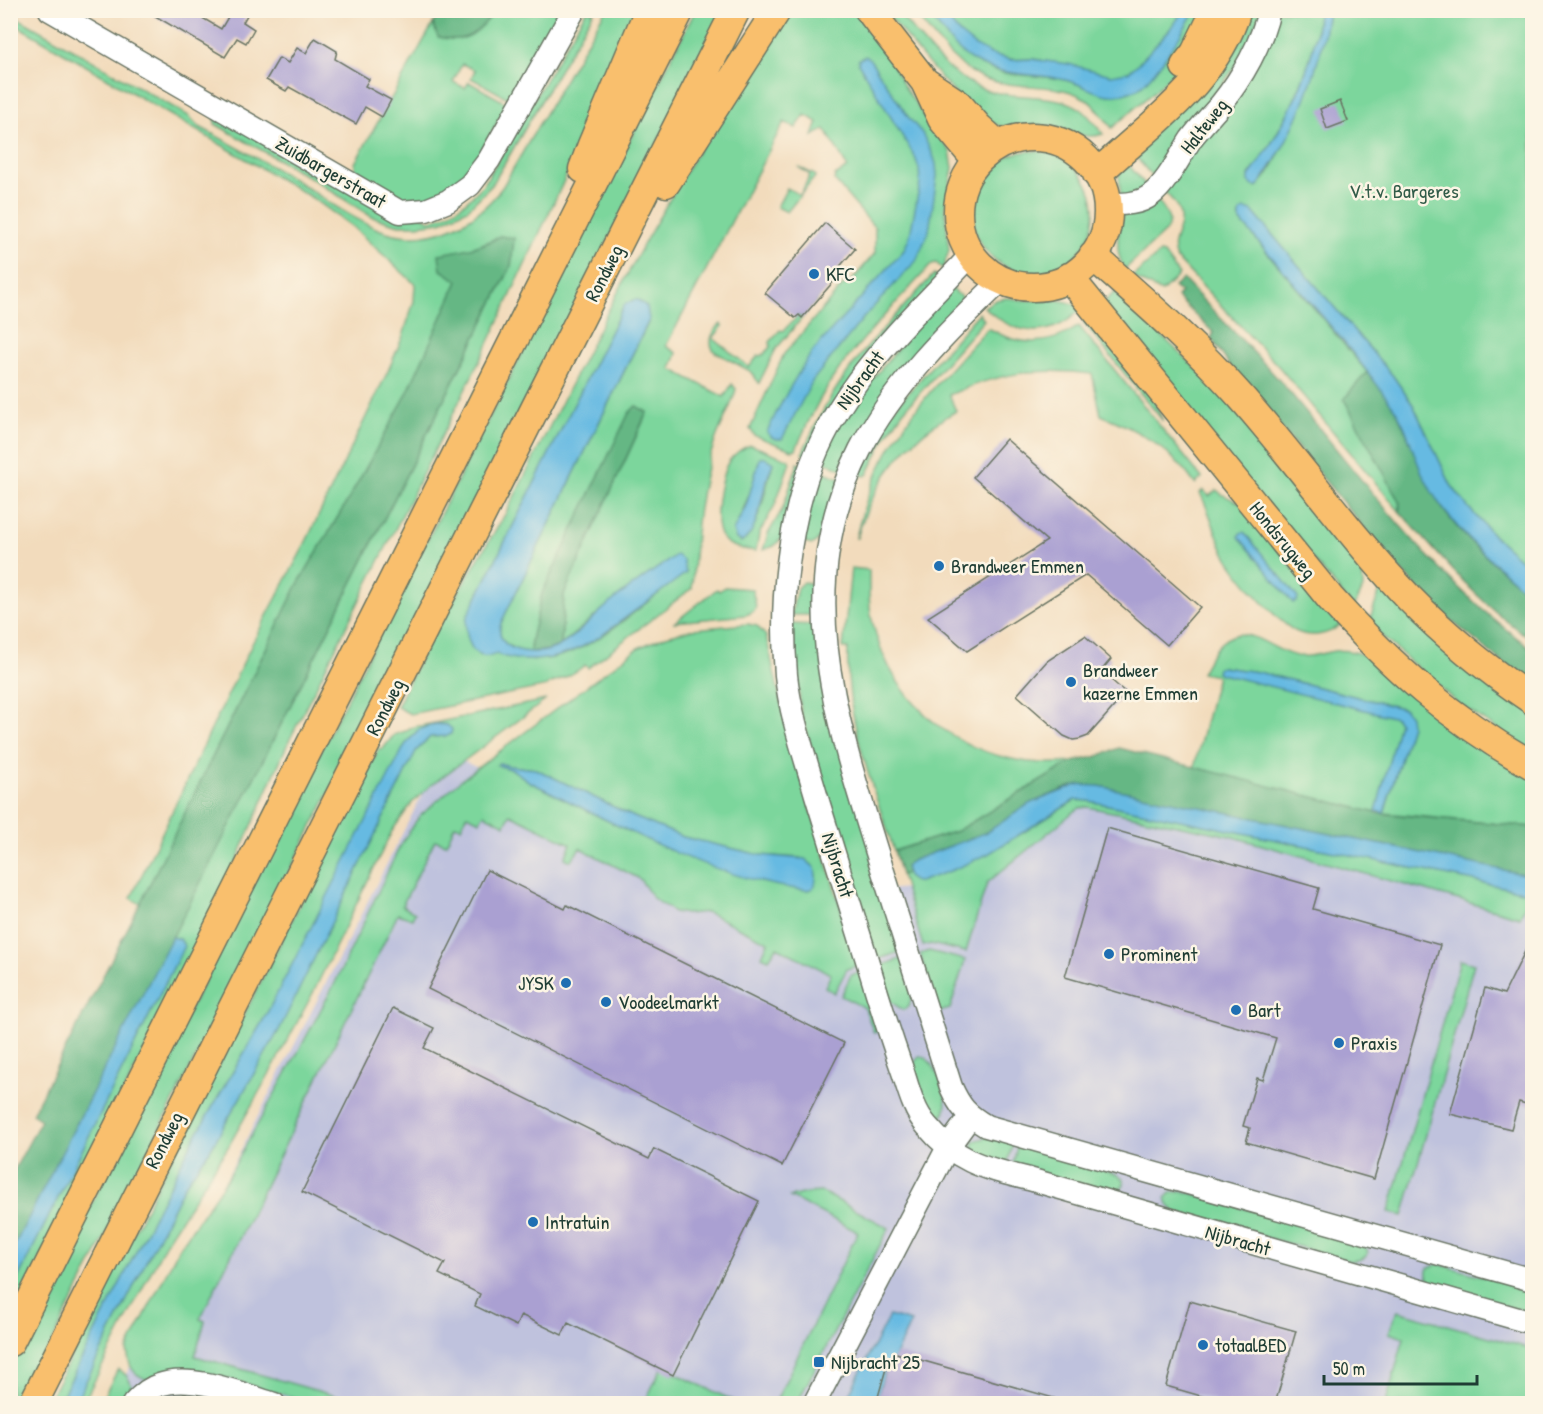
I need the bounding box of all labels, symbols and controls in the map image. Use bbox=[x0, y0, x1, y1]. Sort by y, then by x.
street label: Halteweg bbox=[1173, 92, 1234, 159]
street label: Zuidbargerstraat bbox=[271, 129, 392, 215]
park label: V.t.v. Bargeres bbox=[1349, 177, 1459, 204]
street label: Rondweg bbox=[578, 240, 629, 306]
place label: KFC bbox=[826, 260, 855, 287]
marker: KFC bbox=[807, 267, 821, 281]
street label: Nijbracht bbox=[829, 344, 891, 415]
street label: Hondsrugweg bbox=[1244, 495, 1323, 584]
place label: Brandweer Emmen bbox=[951, 552, 1084, 579]
marker: Brandweer Emmen bbox=[932, 559, 946, 573]
place label: Brandweer kazerne Emmen bbox=[1083, 656, 1198, 706]
street label: Rondweg bbox=[359, 674, 410, 740]
marker: Brandweer kazerne Emmen bbox=[1064, 675, 1078, 689]
street label: Nijbracht bbox=[816, 829, 861, 902]
place label: Prominent bbox=[1121, 940, 1199, 967]
marker: Prominent bbox=[1102, 947, 1116, 961]
place label: JYSK bbox=[518, 969, 555, 996]
marker: JYSK bbox=[559, 976, 573, 990]
place label: Voodeelmarkt bbox=[618, 988, 720, 1015]
marker: Voodeelmarkt bbox=[599, 995, 613, 1009]
place label: Bart bbox=[1248, 996, 1282, 1023]
marker: Bart bbox=[1229, 1003, 1243, 1017]
place label: Praxis bbox=[1351, 1029, 1398, 1056]
marker: Praxis bbox=[1332, 1036, 1346, 1050]
street label: Rondweg bbox=[138, 1107, 189, 1173]
place label: Intratuin bbox=[545, 1208, 610, 1235]
marker: Intratuin bbox=[526, 1215, 540, 1229]
street label: Nijbracht bbox=[1202, 1217, 1275, 1262]
place label: totaalBED bbox=[1215, 1331, 1287, 1358]
marker: totaalBED bbox=[1196, 1338, 1210, 1352]
place label: Nijbracht 25 bbox=[831, 1348, 921, 1375]
scale bar bbox=[1324, 1348, 1477, 1386]
marker: Nijbracht 25 bbox=[812, 1355, 826, 1369]
text: 50 m bbox=[1333, 1356, 1365, 1381]

